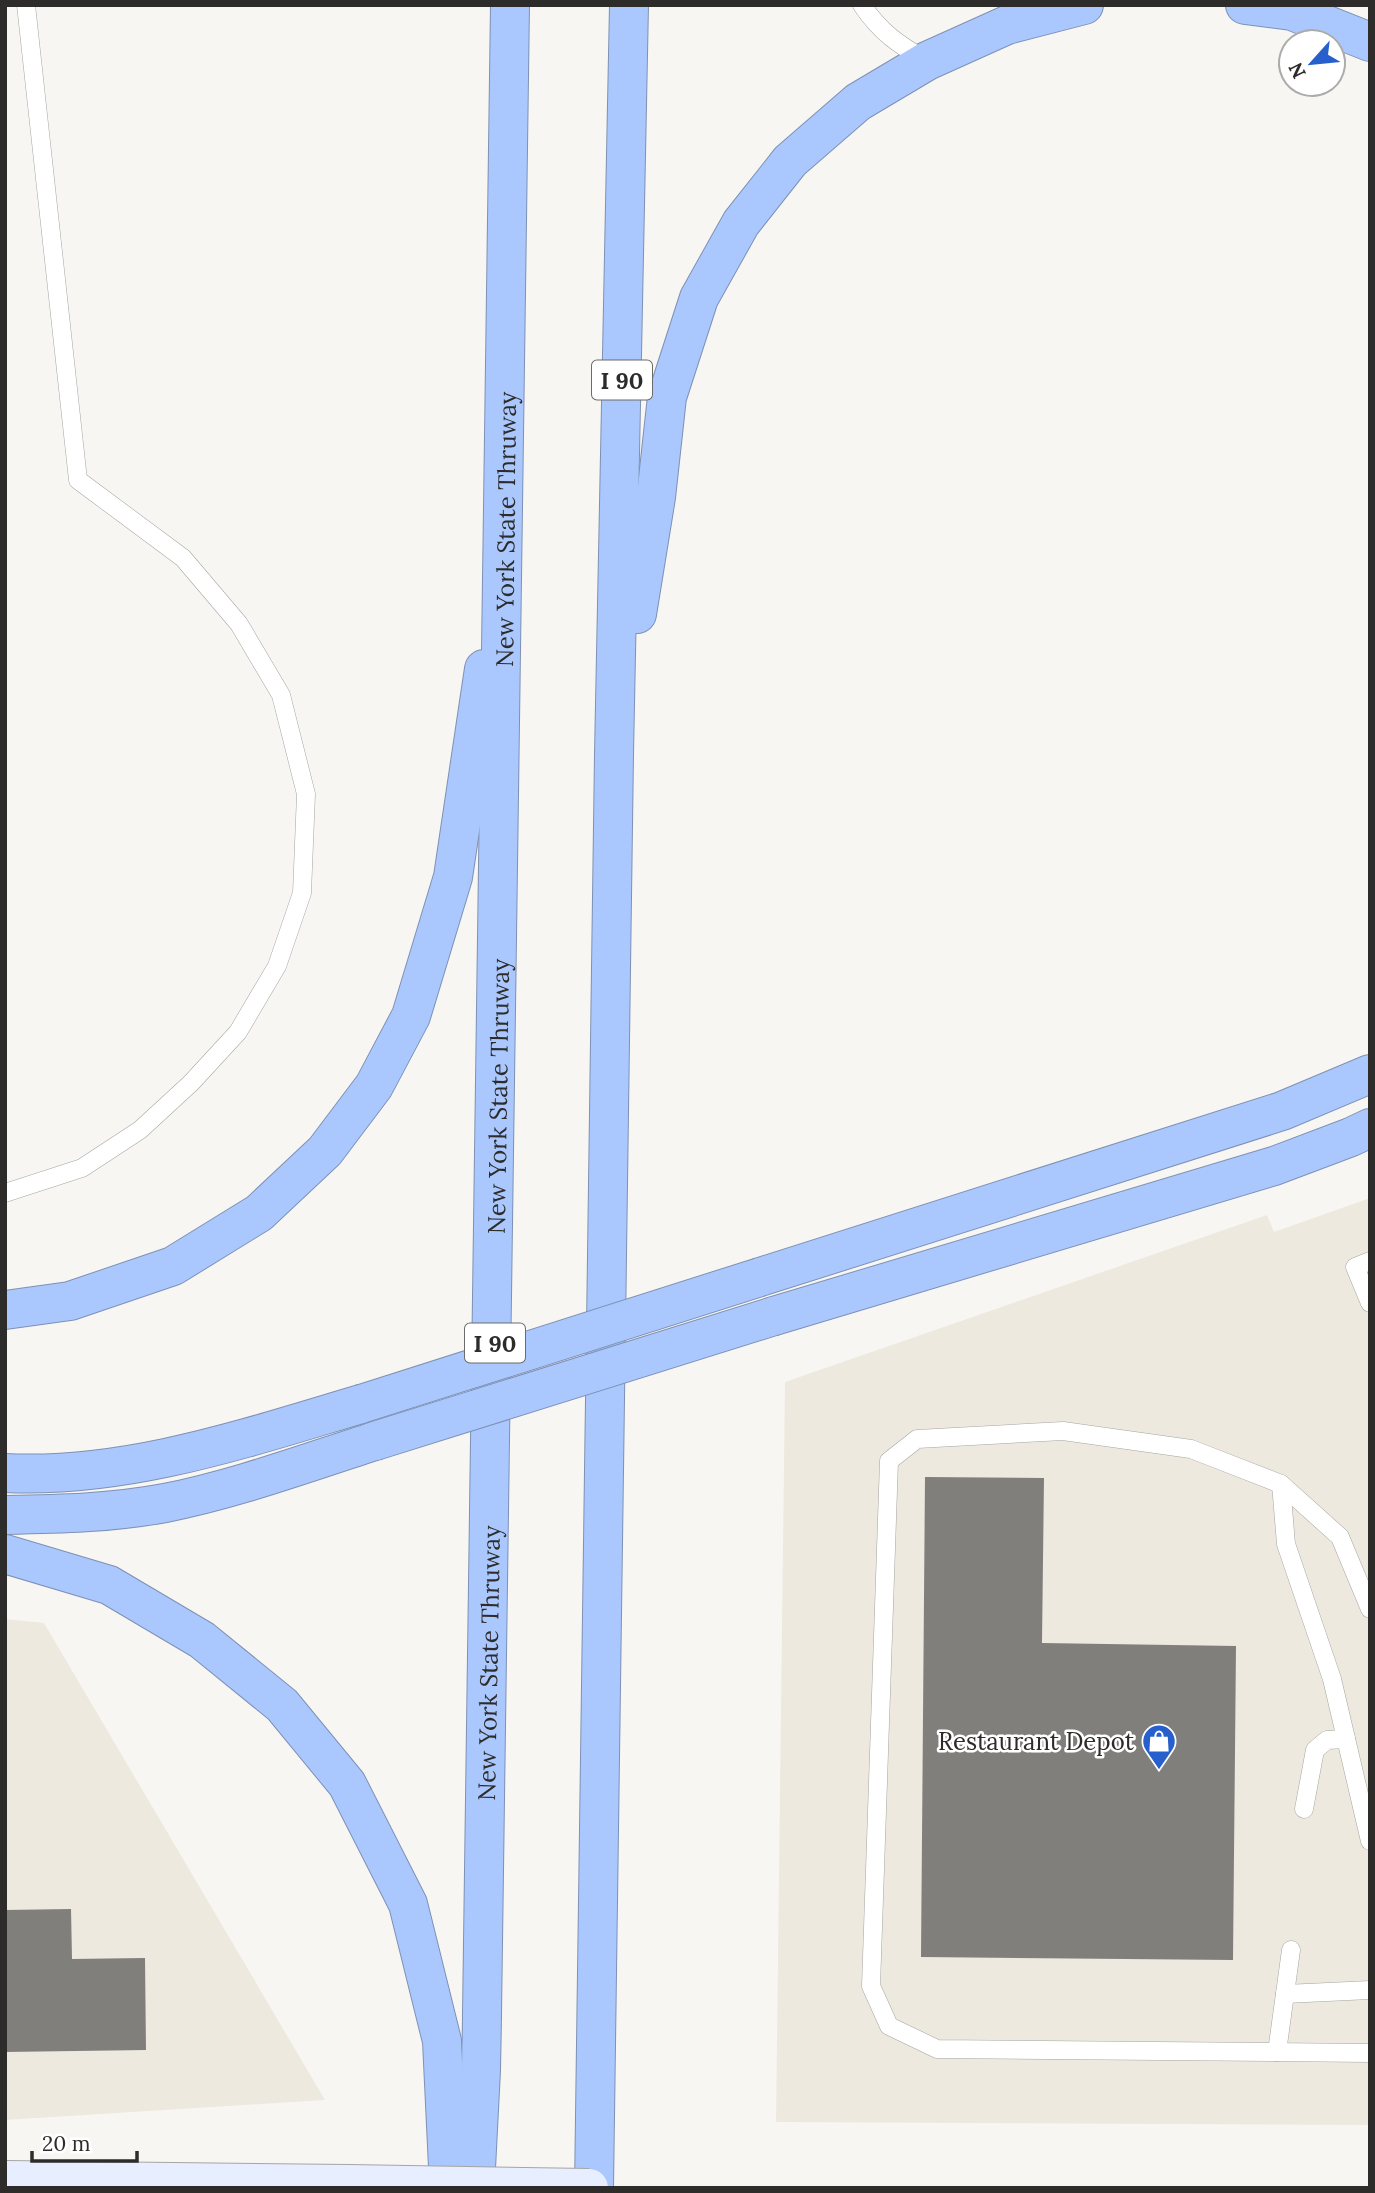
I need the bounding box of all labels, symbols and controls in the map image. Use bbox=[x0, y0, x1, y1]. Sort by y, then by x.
north arrow bbox=[1277, 28, 1347, 98]
text: N bbox=[1283, 58, 1311, 83]
road number: I 90 bbox=[592, 360, 652, 400]
street label: New York State Thruway bbox=[488, 391, 522, 667]
street label: New York State Thruway bbox=[480, 958, 516, 1234]
road number: I 90 bbox=[465, 1324, 525, 1362]
street label: New York State Thruway bbox=[471, 1525, 506, 1801]
shop icon: Restaurant Depot bbox=[1140, 1722, 1178, 1771]
place label: Restaurant Depot bbox=[938, 1726, 1135, 1757]
scale bar bbox=[32, 2120, 136, 2164]
text: 20 m bbox=[42, 2130, 91, 2157]

